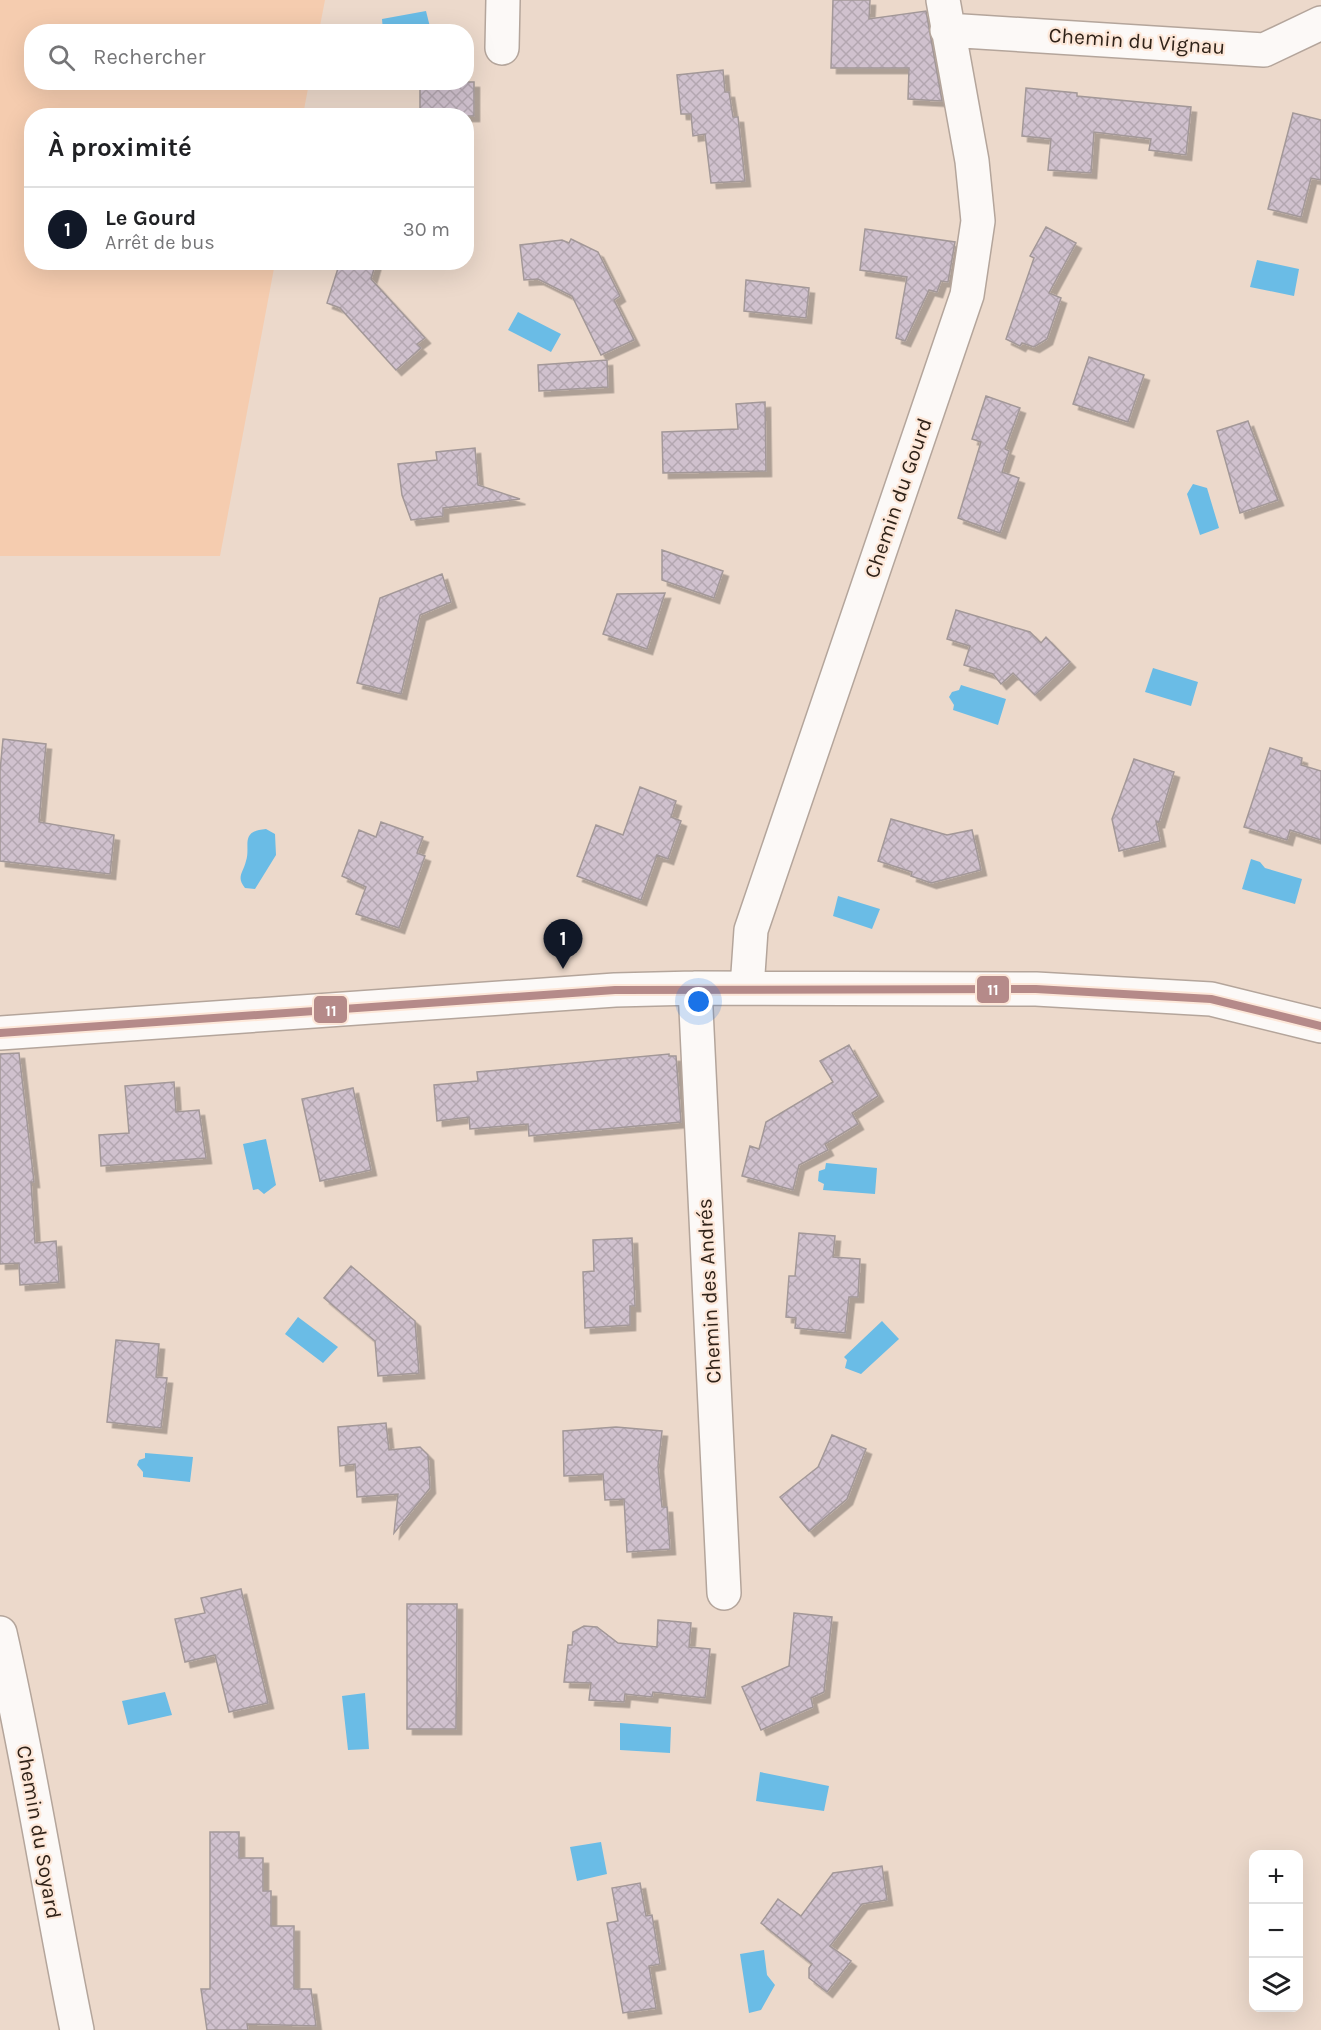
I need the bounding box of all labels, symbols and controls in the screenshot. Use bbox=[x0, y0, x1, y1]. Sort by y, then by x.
street label: Chemin du Vignau bbox=[1048, 23, 1226, 59]
search box bbox=[24, 24, 474, 90]
icon: search bbox=[45, 41, 78, 74]
text: Rechercher bbox=[93, 44, 206, 70]
text: À proximité bbox=[48, 132, 192, 163]
text: Le Gourd bbox=[105, 205, 196, 231]
text: 1 bbox=[64, 218, 71, 241]
text: 30 m bbox=[403, 218, 450, 241]
text: Arrêt de bus bbox=[105, 231, 215, 254]
street label: Chemin du Gourd bbox=[859, 415, 937, 581]
pin: 1 bbox=[544, 920, 582, 969]
line badge: 11 bbox=[976, 975, 1010, 1004]
text: 11 bbox=[987, 980, 999, 999]
your location bbox=[684, 987, 713, 1016]
line badge: 11 bbox=[313, 995, 348, 1024]
text: 11 bbox=[325, 1001, 337, 1020]
street label: Chemin des Andrés bbox=[692, 1198, 726, 1384]
street label: Chemin du Soyard bbox=[12, 1743, 66, 1921]
map controls bbox=[1249, 1850, 1303, 2012]
button: + bbox=[1249, 1850, 1303, 1904]
button: − bbox=[1249, 1904, 1303, 1958]
button: layers bbox=[1249, 1958, 1303, 2012]

